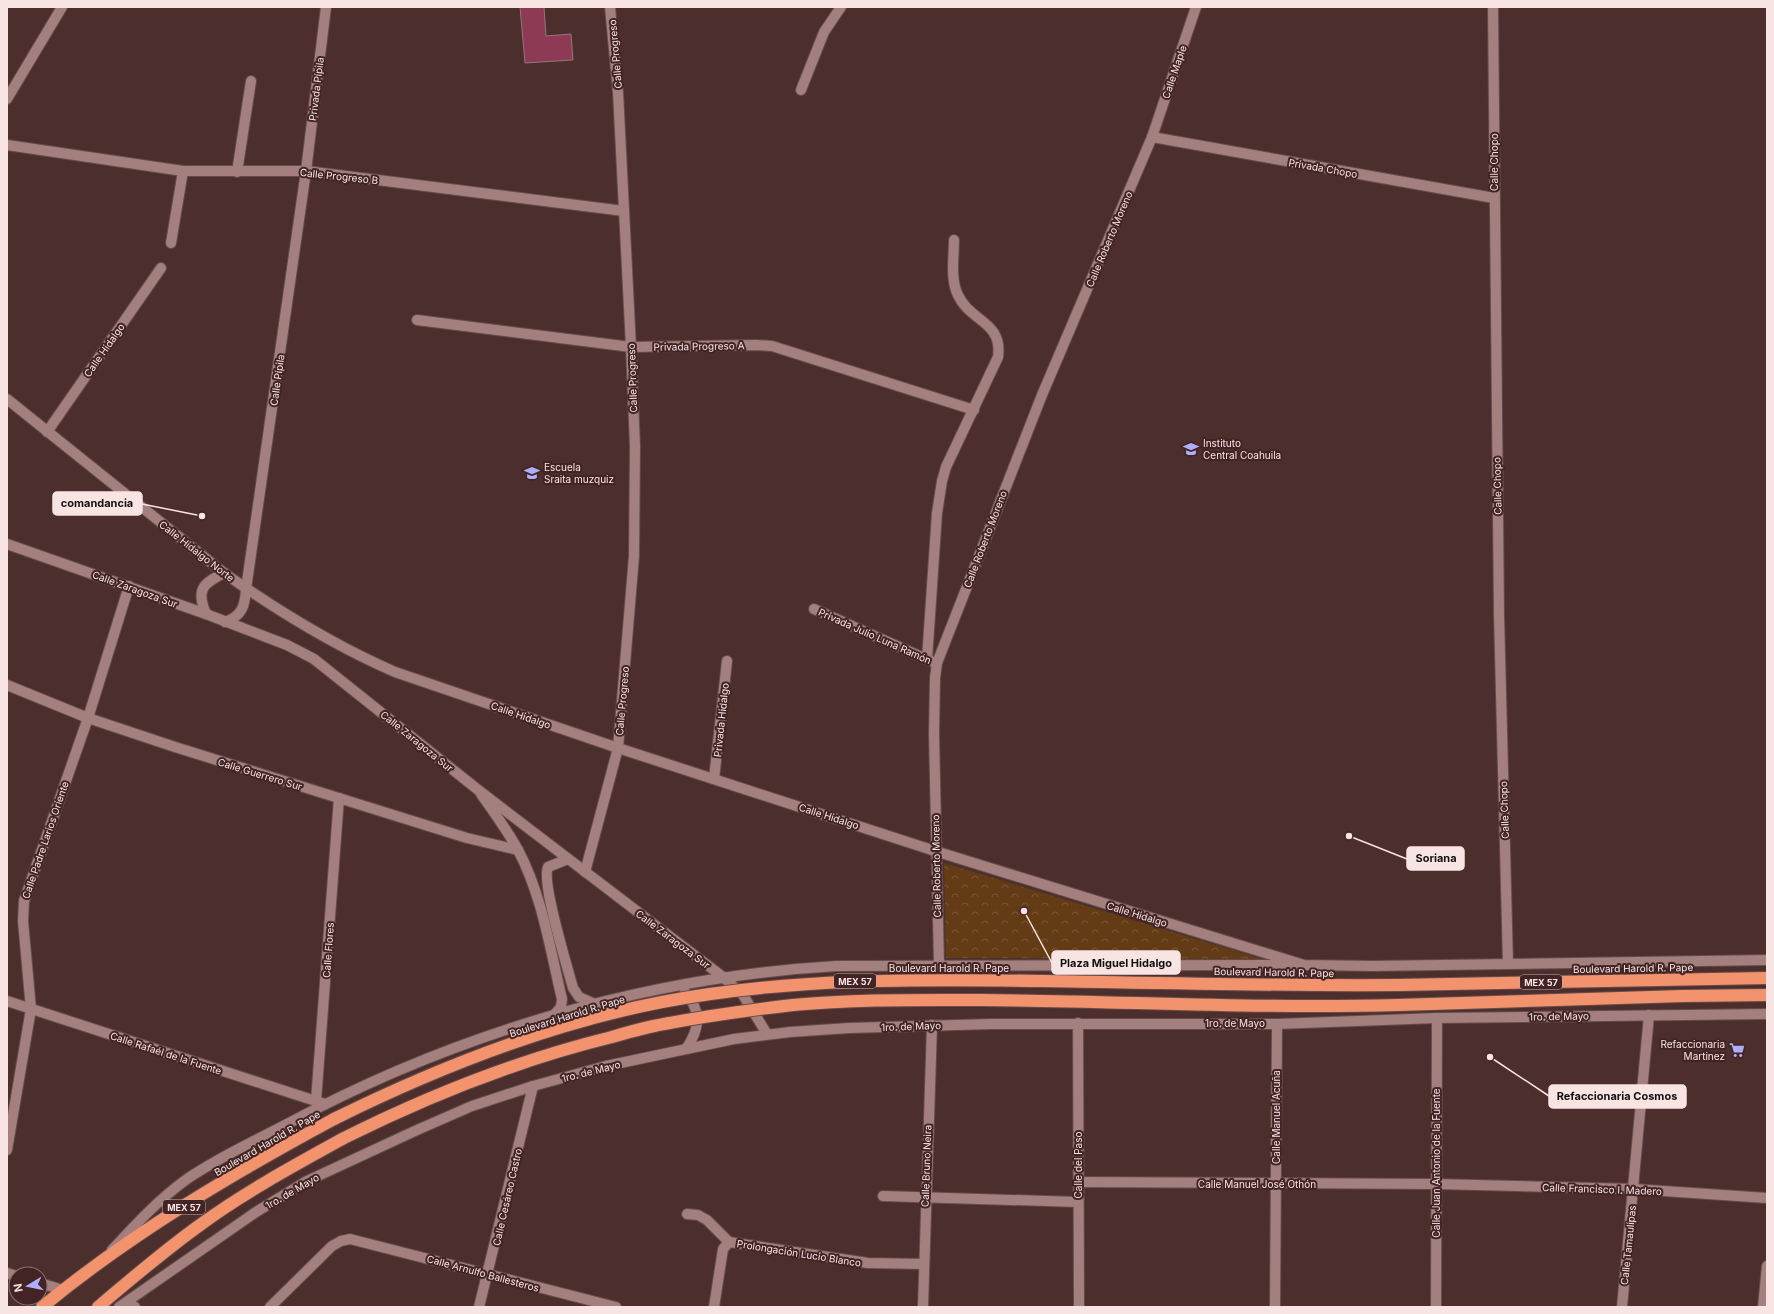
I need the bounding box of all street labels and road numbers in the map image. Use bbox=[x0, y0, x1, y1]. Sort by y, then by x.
street label: Calle Progreso bbox=[606, 19, 624, 89]
street label: Calle Maple bbox=[1159, 44, 1189, 100]
street label: Privada Pípila bbox=[306, 57, 326, 121]
street label: Calle Chopo bbox=[1488, 133, 1500, 191]
street label: Privada Chopo bbox=[1288, 156, 1358, 180]
street label: Calle Progreso B bbox=[299, 166, 379, 186]
street label: Calle Roberto Moreno bbox=[1083, 189, 1135, 289]
street label: Calle Hidalgo bbox=[81, 321, 127, 379]
street label: Privada Progreso A bbox=[653, 339, 745, 353]
street label: Calle Progreso bbox=[625, 343, 639, 413]
street label: Calle Pípila bbox=[267, 354, 287, 406]
street label: Calle Chopo bbox=[1490, 457, 1504, 515]
street label: Calle Roberto Moreno bbox=[961, 489, 1009, 589]
street label: Calle Hidalgo Norte bbox=[157, 518, 237, 584]
street label: Calle Zaragoza Sur bbox=[91, 568, 179, 610]
street label: Privada Julio Luna Ramón bbox=[817, 606, 933, 666]
street label: Calle Progreso bbox=[613, 666, 631, 736]
street label: Privada Hidalgo bbox=[711, 682, 731, 758]
street label: Calle Hidalgo bbox=[489, 699, 553, 731]
street label: Calle Zaragoza Sur bbox=[378, 708, 456, 774]
street label: Calle Guerrero Sur bbox=[216, 755, 304, 793]
street label: Calle Padre Larios Oriente bbox=[19, 780, 71, 900]
street label: Calle Chopo bbox=[1497, 781, 1511, 839]
street label: Calle Hidalgo bbox=[797, 801, 861, 831]
street label: Calle Roberto Moreno bbox=[929, 814, 943, 918]
street label: Calle Hidalgo bbox=[1105, 899, 1169, 929]
street label: Calle Zaragoza Sur bbox=[634, 907, 713, 971]
street label: Calle Flores bbox=[320, 922, 336, 978]
street label: Boulevard Harold R. Pape bbox=[1573, 961, 1693, 975]
street label: Boulevard Harold R. Pape bbox=[889, 962, 1009, 974]
street label: Boulevard Harold R. Pape bbox=[1214, 965, 1334, 979]
road number: MEX 57 bbox=[834, 974, 876, 988]
road number: MEX 57 bbox=[1520, 975, 1562, 989]
street label: Boulevard Harold R. Pape bbox=[508, 993, 626, 1039]
street label: 1ro. de Mayo bbox=[1529, 1009, 1589, 1023]
street label: 1ro. de Mayo bbox=[1205, 1017, 1265, 1029]
street label: 1ro. de Mayo bbox=[881, 1019, 941, 1033]
street label: Calle Rafaél de la Fuente bbox=[109, 1029, 223, 1077]
street label: 1ro. de Mayo bbox=[560, 1058, 622, 1084]
street label: Calle Manuel Acuña bbox=[1270, 1070, 1282, 1164]
street label: Calle Juan Antonio de la Fuente bbox=[1430, 1088, 1442, 1238]
street label: Boulevard Harold R. Pape bbox=[212, 1108, 322, 1178]
street label: Calle Bruno Neira bbox=[919, 1125, 933, 1207]
street label: Calle del Paso bbox=[1072, 1132, 1084, 1198]
street label: Calle Cesáreo Castro bbox=[490, 1147, 524, 1247]
street label: 1ro. de Mayo bbox=[263, 1171, 321, 1211]
street label: Calle Manuel José Othón bbox=[1198, 1178, 1316, 1190]
street label: Calle Francisco I. Madero bbox=[1542, 1181, 1662, 1197]
road number: MEX 57 bbox=[163, 1200, 205, 1214]
street label: Calle Tamaulipas bbox=[1618, 1205, 1638, 1285]
street label: Prolongación Lucio Blanco bbox=[736, 1237, 862, 1269]
street label: Calle Arnulfo Ballesteros bbox=[426, 1252, 540, 1294]

